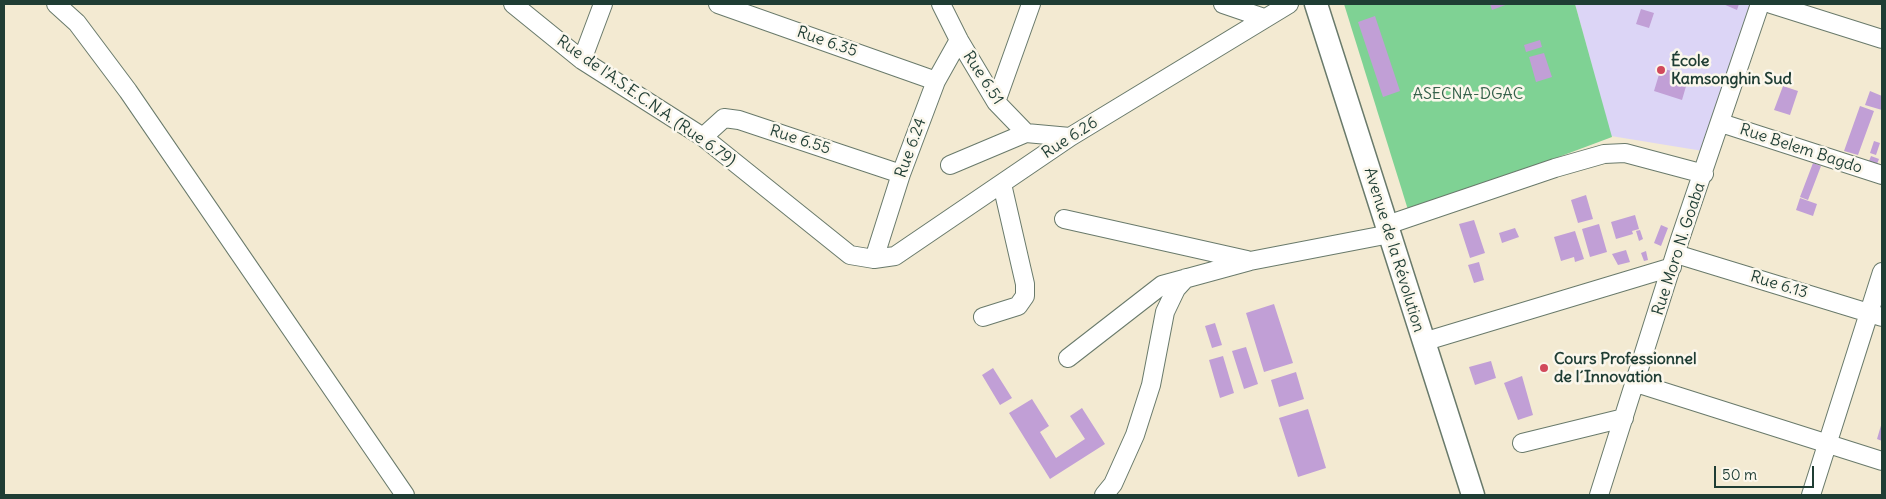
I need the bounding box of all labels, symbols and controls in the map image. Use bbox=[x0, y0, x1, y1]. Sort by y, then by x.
street label: Rue 6.35 bbox=[794, 23, 860, 61]
street label: Rue de l'A.S.E.C.N.A. (Rue 6.79) bbox=[553, 32, 739, 170]
street label: Rue 6.51 bbox=[959, 48, 1007, 108]
place label: École Kamsonghin Sud bbox=[1671, 51, 1792, 89]
marker: École Kamsonghin Sud bbox=[1655, 64, 1667, 76]
park label: ASECNA-DGAC bbox=[1413, 84, 1523, 104]
street label: Rue 6.26 bbox=[1039, 113, 1101, 163]
street label: Rue 6.24 bbox=[891, 116, 931, 180]
street label: Rue Belem Bagdo bbox=[1737, 120, 1865, 178]
street label: Rue 6.55 bbox=[767, 121, 833, 159]
street label: Avenue de la Révolution bbox=[1360, 165, 1428, 335]
street label: Rue Moro N. Goaba bbox=[1648, 180, 1710, 318]
street label: Rue 6.13 bbox=[1748, 267, 1810, 303]
place label: Cours Professionnel de l´Innovation bbox=[1554, 349, 1697, 387]
marker: Cours Professionnel de l´Innovation bbox=[1538, 362, 1550, 374]
scale bar bbox=[1716, 456, 1816, 488]
text: 50 m bbox=[1722, 465, 1757, 484]

